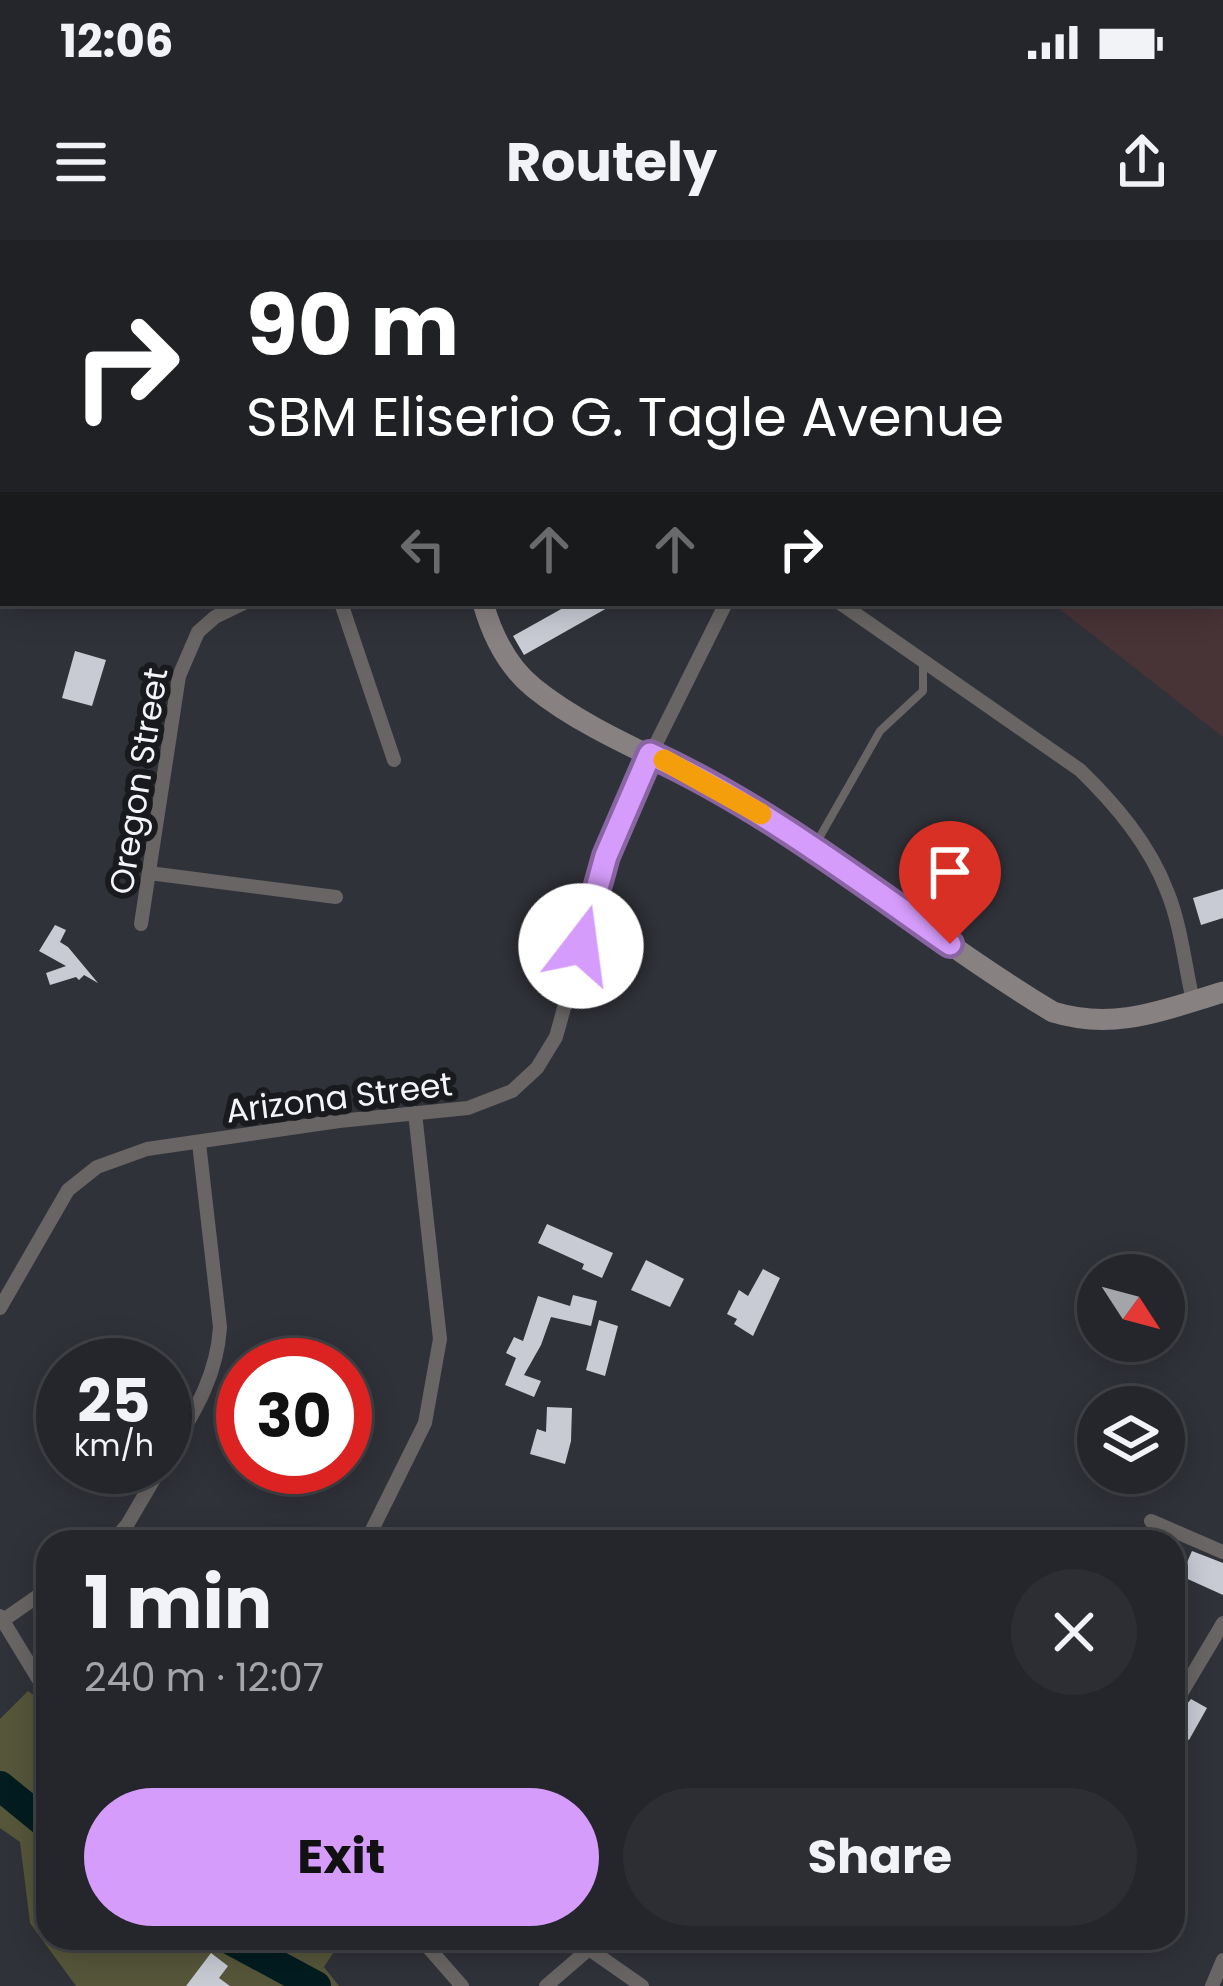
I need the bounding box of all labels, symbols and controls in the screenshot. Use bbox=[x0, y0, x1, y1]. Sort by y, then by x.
text: 12:06 bbox=[60, 10, 173, 73]
text: Routely bbox=[506, 124, 717, 200]
icon: menu bbox=[48, 129, 114, 195]
icon: share bbox=[1109, 129, 1175, 195]
text: 90 m bbox=[246, 267, 459, 384]
icon: right bbox=[48, 288, 204, 444]
text: SBM Eliserio G. Tagle Avenue bbox=[246, 379, 1004, 455]
icon: left bbox=[390, 516, 456, 582]
icon: ahead bbox=[516, 516, 582, 582]
icon: ahead bbox=[642, 516, 708, 582]
icon: right bbox=[768, 516, 834, 582]
street label: Oregon Street bbox=[97, 664, 180, 898]
pin bbox=[899, 821, 1001, 944]
icon: arrive bbox=[917, 839, 983, 905]
position arrow bbox=[518, 883, 644, 1009]
street label: Arizona Street bbox=[223, 1060, 455, 1135]
north arrow bbox=[1077, 1254, 1185, 1362]
map controls bbox=[1077, 1254, 1185, 1494]
speed limit sign: 30 bbox=[216, 1338, 372, 1494]
text: 25 bbox=[77, 1359, 151, 1443]
button: layers bbox=[1077, 1386, 1185, 1494]
text: km/h bbox=[74, 1424, 154, 1467]
text: 1 min bbox=[84, 1552, 272, 1653]
button: close bbox=[1011, 1569, 1137, 1695]
text: 240 m · 12:07 bbox=[84, 1650, 324, 1705]
button: Exit bbox=[84, 1788, 599, 1926]
button: Share bbox=[623, 1788, 1137, 1926]

